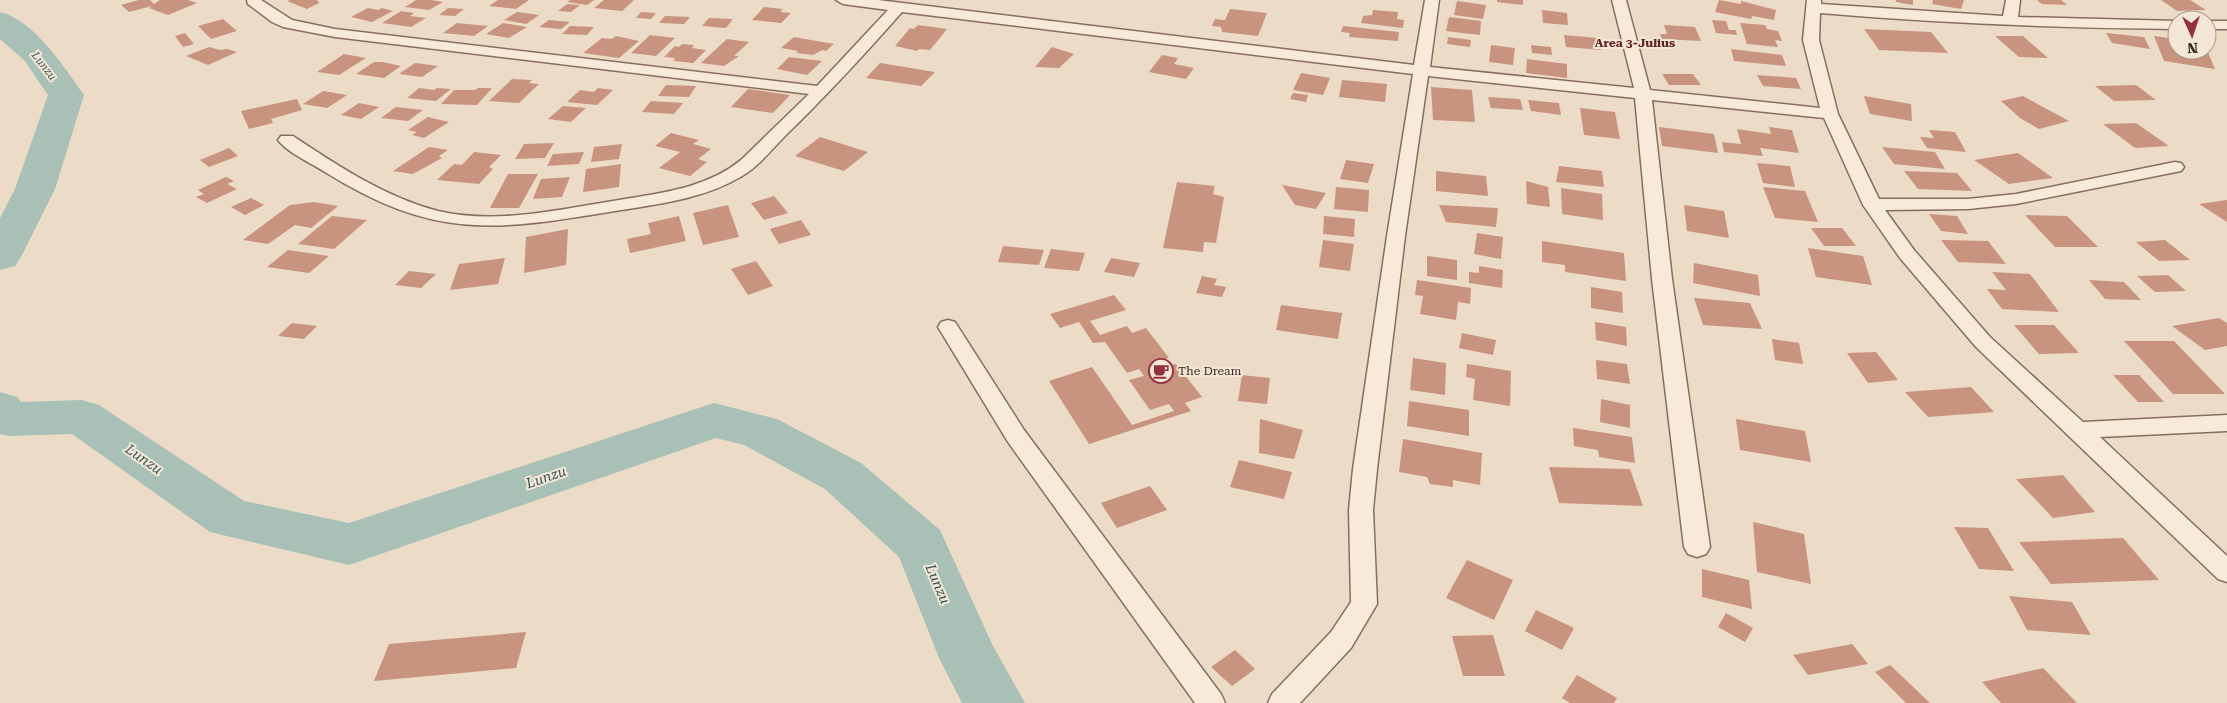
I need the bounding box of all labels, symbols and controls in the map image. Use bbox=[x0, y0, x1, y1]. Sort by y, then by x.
north arrow bbox=[2167, 10, 2217, 60]
district label: Area 3-Julius bbox=[1595, 36, 1675, 50]
text: N bbox=[2187, 40, 2198, 56]
water label: Lunzu bbox=[28, 48, 59, 83]
cafe icon: The Dream bbox=[1148, 358, 1174, 384]
place label: The Dream bbox=[1178, 364, 1242, 378]
water label: Lunzu bbox=[122, 440, 166, 478]
water label: Lunzu bbox=[523, 463, 569, 492]
water label: Lunzu bbox=[922, 561, 954, 607]

